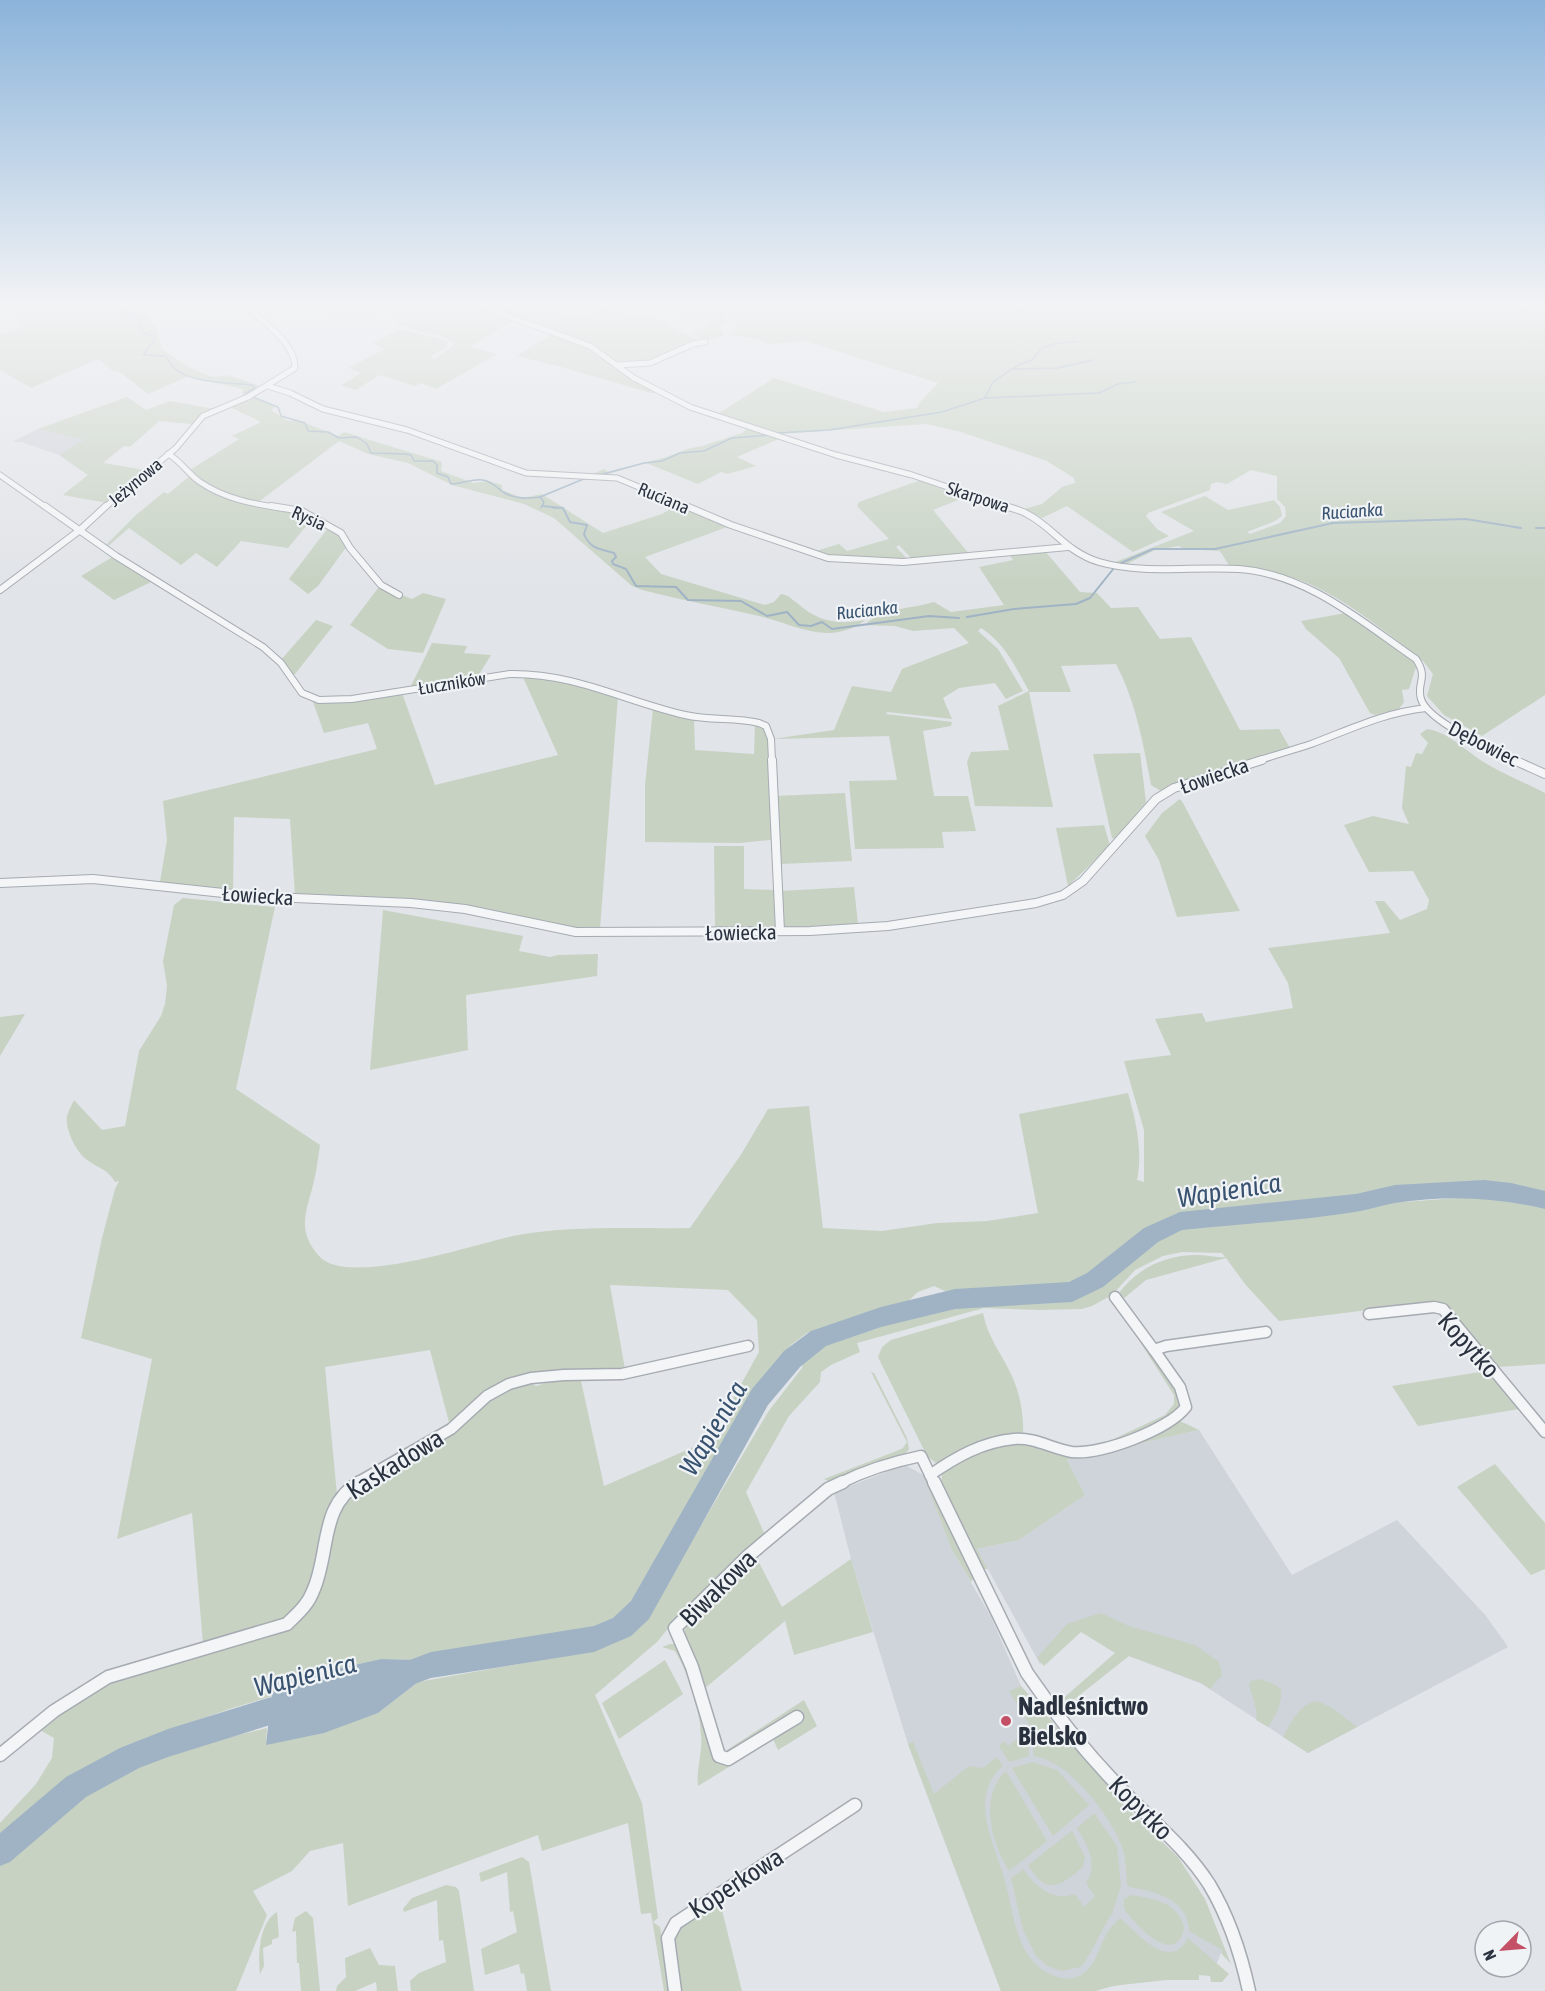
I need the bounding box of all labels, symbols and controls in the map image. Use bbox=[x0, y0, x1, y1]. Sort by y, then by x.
street label: Jeżynowa bbox=[104, 453, 166, 511]
street label: Skarpowa bbox=[944, 477, 1012, 517]
street label: Ruciana bbox=[635, 478, 693, 518]
water label: Rucianka bbox=[1321, 498, 1384, 524]
street label: Rysia bbox=[289, 501, 329, 535]
water label: Rucianka bbox=[835, 596, 899, 624]
street label: Łuczników bbox=[417, 667, 488, 699]
street label: Dębowiec bbox=[1445, 715, 1523, 771]
street label: Łowiecka bbox=[1176, 752, 1252, 798]
street label: Łowiecka bbox=[222, 881, 294, 909]
street label: Łowiecka bbox=[705, 919, 777, 945]
water label: Wapienica bbox=[1175, 1166, 1283, 1213]
street label: Kopytko bbox=[1432, 1306, 1506, 1384]
water label: Wapienica bbox=[673, 1375, 753, 1481]
street label: Kaskadowa bbox=[341, 1422, 449, 1506]
street label: Biwakowa bbox=[673, 1543, 763, 1633]
water label: Wapienica bbox=[251, 1647, 360, 1703]
place label: Nadleśnictwo Bielsko bbox=[1018, 1691, 1149, 1751]
marker: Nadleśnictwo Bielsko bbox=[999, 1714, 1013, 1728]
street label: Kopytko bbox=[1103, 1770, 1179, 1846]
street label: Koperkowa bbox=[683, 1841, 789, 1925]
north arrow bbox=[1473, 1919, 1533, 1979]
text: N bbox=[1479, 1947, 1500, 1963]

